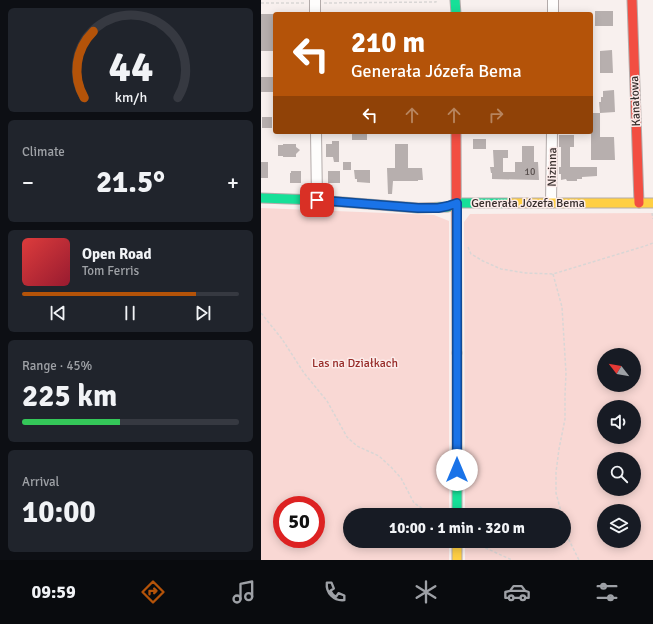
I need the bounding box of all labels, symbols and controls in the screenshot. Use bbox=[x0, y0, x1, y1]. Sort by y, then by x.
text: 210 m bbox=[351, 26, 425, 60]
icon: left bbox=[285, 28, 337, 80]
text: 44 bbox=[108, 42, 153, 93]
text: Generała Józefa Bema bbox=[351, 60, 522, 82]
street label: Kanałowa bbox=[627, 75, 644, 127]
text: km/h bbox=[114, 89, 147, 106]
icon: left bbox=[359, 104, 381, 126]
icon: ahead bbox=[401, 104, 423, 126]
icon: ahead bbox=[443, 104, 465, 126]
icon: right bbox=[485, 104, 507, 126]
text: Climate bbox=[22, 144, 65, 160]
street label: Nizinna bbox=[545, 147, 560, 187]
text: 21.5° bbox=[96, 164, 165, 201]
house number: 10 bbox=[525, 166, 535, 178]
text: − bbox=[22, 169, 34, 196]
text: + bbox=[227, 169, 239, 196]
pin bbox=[300, 183, 334, 217]
icon: arrive bbox=[306, 189, 328, 211]
street label: Generała Józefa Bema bbox=[471, 196, 585, 211]
text: Open Road bbox=[82, 245, 152, 263]
text: Tom Ferris bbox=[82, 263, 139, 279]
icon: previous bbox=[47, 302, 69, 324]
icon: pause bbox=[119, 302, 141, 324]
icon: next bbox=[192, 302, 214, 324]
north arrow bbox=[597, 348, 641, 392]
map controls bbox=[597, 348, 641, 548]
park label: Las na Działkach bbox=[312, 356, 398, 371]
text: Range · 45% bbox=[22, 358, 92, 374]
text: 225 km bbox=[22, 378, 117, 415]
button: sound bbox=[597, 400, 641, 444]
position arrow bbox=[436, 449, 478, 491]
button: search bbox=[597, 452, 641, 496]
text: Arrival bbox=[22, 474, 59, 490]
text: 10:00 bbox=[22, 494, 96, 531]
speed limit sign: 50 bbox=[273, 496, 325, 548]
button: layers bbox=[597, 504, 641, 548]
text: 10:00 · 1 min · 320 m bbox=[389, 519, 525, 537]
icon: directions bbox=[139, 578, 167, 606]
icon: music bbox=[230, 578, 258, 606]
icon: phone bbox=[321, 578, 349, 606]
icon: climate bbox=[412, 578, 440, 606]
icon: car bbox=[503, 578, 531, 606]
icon: filters bbox=[593, 578, 621, 606]
text: 09:59 bbox=[31, 581, 76, 603]

